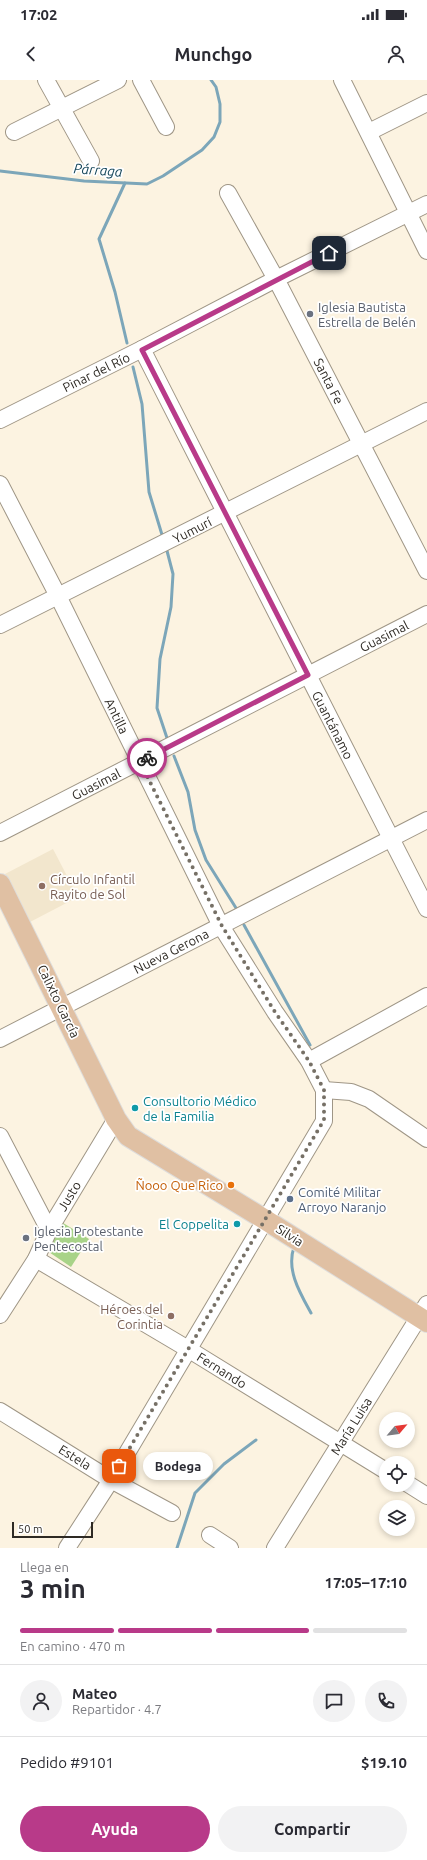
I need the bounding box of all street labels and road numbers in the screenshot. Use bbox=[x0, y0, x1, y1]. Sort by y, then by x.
street label: Pinar del Río bbox=[60, 350, 132, 394]
street label: Santa Fe bbox=[311, 356, 347, 406]
street label: Yumurí bbox=[170, 514, 214, 546]
street label: Guasimal bbox=[357, 618, 411, 654]
street label: Guantánamo bbox=[310, 688, 356, 762]
street label: Antilla bbox=[102, 696, 132, 736]
street label: Guasimal bbox=[69, 766, 123, 802]
street label: Nueva Gerona bbox=[131, 926, 211, 976]
street label: Calixto García bbox=[35, 962, 83, 1040]
street label: Justo bbox=[55, 1179, 83, 1213]
street label: Silvia bbox=[274, 1221, 306, 1249]
street label: Fernando bbox=[195, 1349, 249, 1391]
street label: María Luisa bbox=[328, 1395, 374, 1457]
street label: Estela bbox=[56, 1442, 94, 1472]

